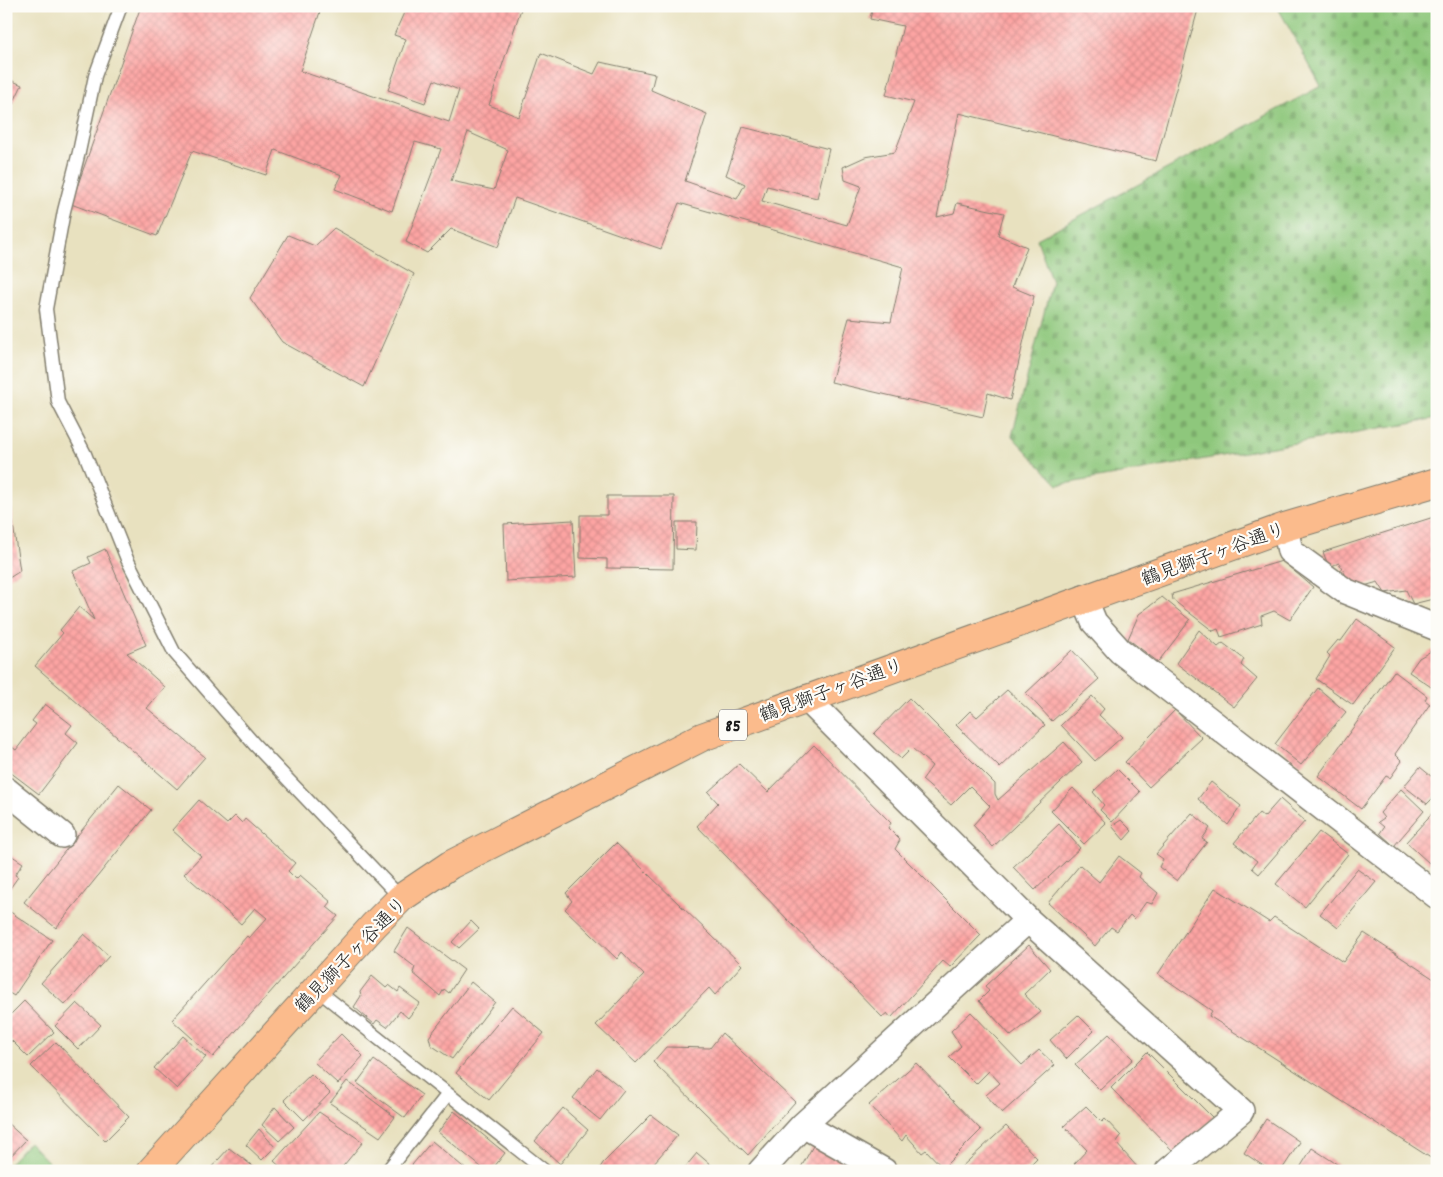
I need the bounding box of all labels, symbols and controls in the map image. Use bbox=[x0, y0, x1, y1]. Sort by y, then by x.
street label: 鶴見獅子ヶ谷通り bbox=[1138, 518, 1290, 595]
street label: 鶴見獅子ヶ谷通り bbox=[756, 654, 908, 731]
road number: 85 bbox=[719, 710, 747, 740]
street label: 鶴見獅子ヶ谷通り bbox=[290, 892, 415, 1020]

